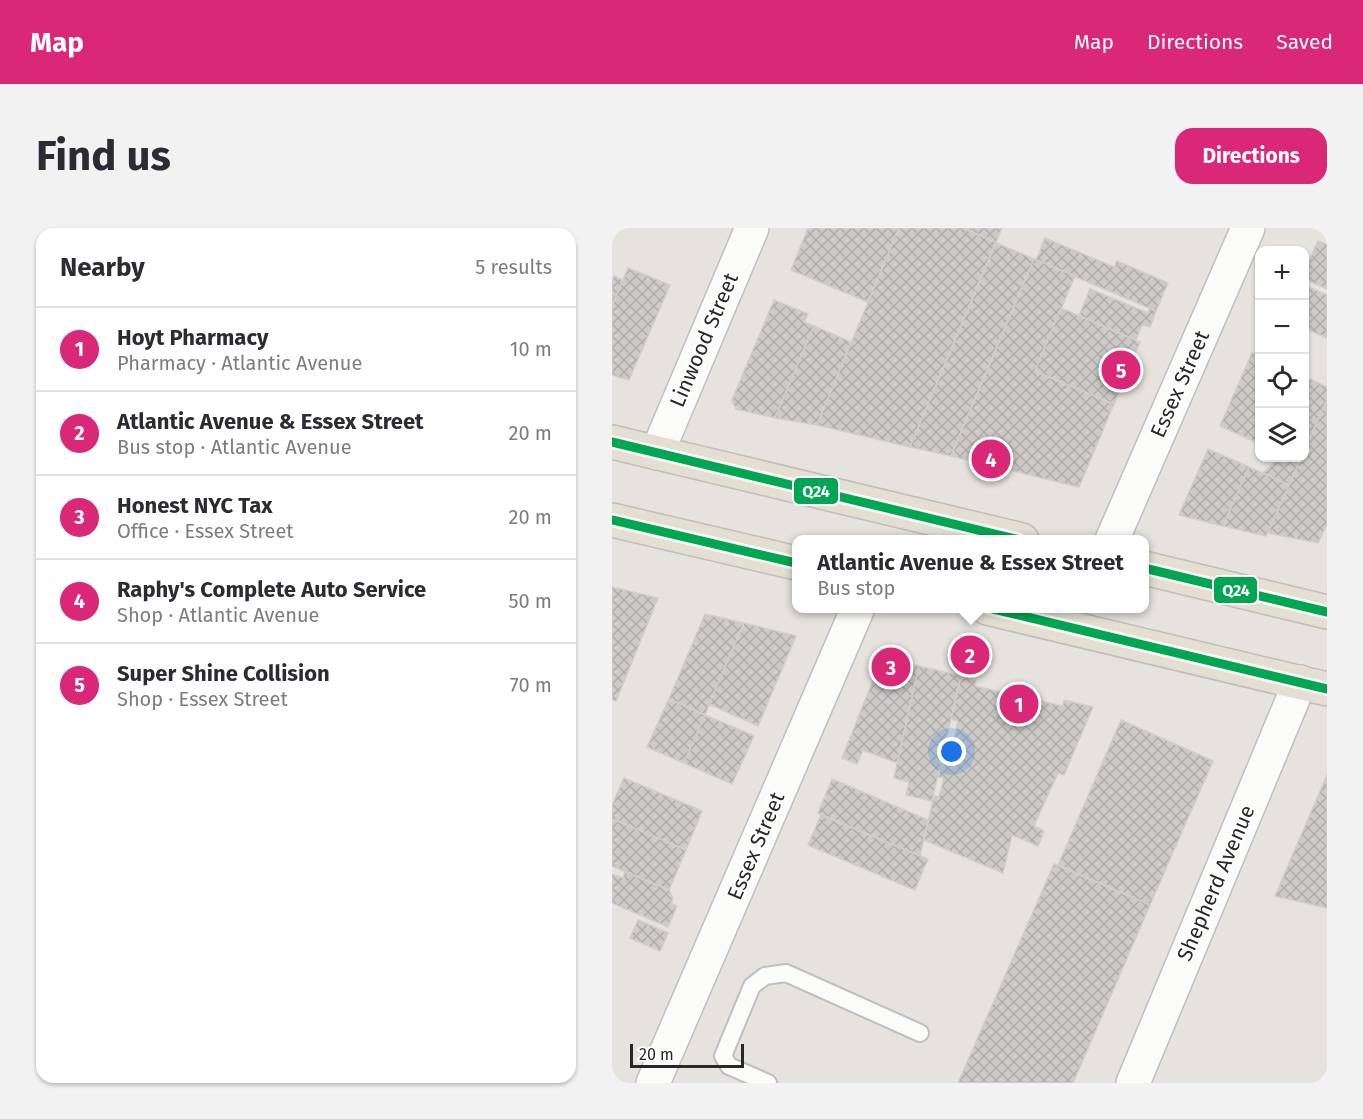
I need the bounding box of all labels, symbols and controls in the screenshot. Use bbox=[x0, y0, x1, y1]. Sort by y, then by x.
text: Map bbox=[30, 26, 84, 59]
text: Map bbox=[1074, 29, 1114, 55]
text: Directions bbox=[1147, 29, 1243, 55]
text: Saved bbox=[1276, 29, 1333, 55]
button: Directions bbox=[1175, 128, 1327, 184]
text: Find us bbox=[36, 131, 171, 181]
map controls bbox=[1255, 246, 1309, 462]
button: + bbox=[1255, 246, 1309, 300]
text: Nearby bbox=[60, 252, 145, 283]
text: 5 results bbox=[475, 255, 552, 279]
street label: Linwood Street bbox=[664, 269, 744, 411]
button: − bbox=[1255, 300, 1309, 354]
text: Hoyt Pharmacy bbox=[117, 324, 268, 351]
street label: Essex Street bbox=[1145, 326, 1215, 442]
text: 1 bbox=[75, 337, 84, 361]
text: 10 m bbox=[510, 337, 552, 361]
pin: 5 bbox=[1102, 348, 1140, 392]
text: Pharmacy · Atlantic Avenue bbox=[117, 351, 362, 375]
button: locate bbox=[1255, 354, 1309, 408]
text: Atlantic Avenue & Essex Street bbox=[117, 408, 424, 435]
button: layers bbox=[1255, 408, 1309, 462]
text: 2 bbox=[74, 421, 85, 445]
text: 20 m bbox=[509, 421, 552, 445]
text: Bus stop · Atlantic Avenue bbox=[117, 435, 352, 459]
pin: 4 bbox=[972, 436, 1010, 482]
line badge: Q24 bbox=[793, 477, 839, 505]
text: Q24 bbox=[802, 482, 830, 501]
text: Honest NYC Tax bbox=[117, 492, 272, 519]
text: 3 bbox=[74, 505, 85, 529]
text: 20 m bbox=[509, 505, 552, 529]
text: Office · Essex Street bbox=[117, 519, 294, 543]
popup bbox=[792, 535, 1149, 613]
text: Atlantic Avenue & Essex Street bbox=[817, 549, 1124, 576]
text: Raphy's Complete Auto Service bbox=[117, 576, 426, 603]
text: Bus stop bbox=[817, 576, 895, 600]
line badge: Q24 bbox=[1213, 576, 1258, 604]
text: Q24 bbox=[1222, 581, 1250, 600]
text: 4 bbox=[74, 589, 85, 613]
text: 50 m bbox=[508, 589, 552, 613]
text: Shop · Atlantic Avenue bbox=[117, 603, 320, 627]
pin: 2 bbox=[950, 632, 990, 678]
pin: 3 bbox=[872, 644, 910, 690]
text: Super Shine Collision bbox=[117, 660, 330, 687]
text: 5 bbox=[74, 673, 85, 697]
text: 70 m bbox=[510, 673, 552, 697]
pin: 1 bbox=[1000, 682, 1038, 726]
text: Shop · Essex Street bbox=[117, 687, 288, 711]
your location bbox=[937, 737, 966, 766]
street label: Essex Street bbox=[722, 788, 791, 904]
street label: Shepherd Avenue bbox=[1171, 801, 1261, 965]
scale bar bbox=[630, 1041, 744, 1068]
text: 20 m bbox=[639, 1045, 674, 1064]

